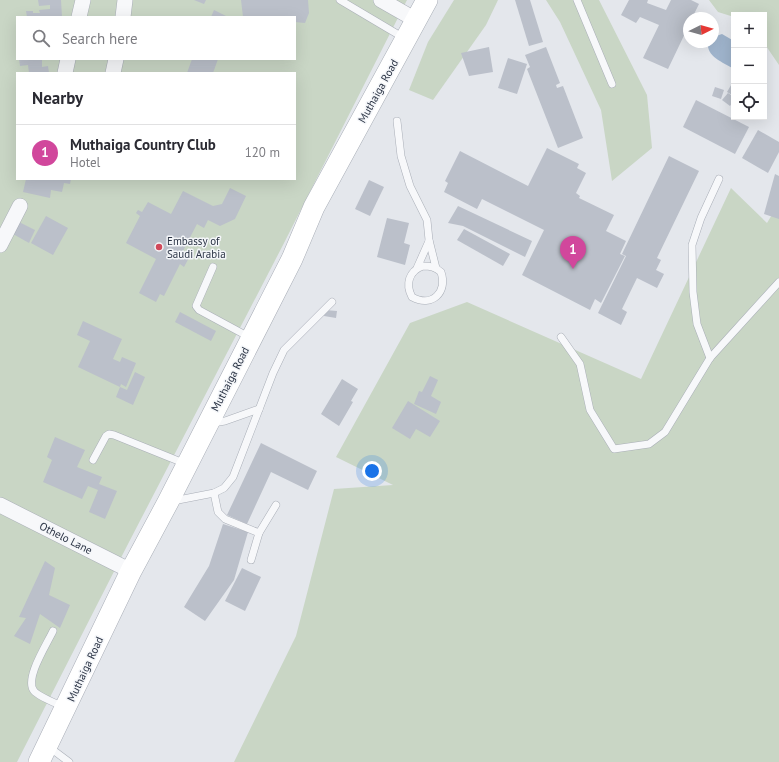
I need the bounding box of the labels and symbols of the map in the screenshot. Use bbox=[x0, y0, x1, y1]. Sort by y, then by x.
north arrow bbox=[683, 12, 719, 48]
street label: Muthaiga Road bbox=[355, 57, 401, 125]
place label: Embassy of Saudi Arabia bbox=[167, 234, 226, 261]
pin: 1 bbox=[560, 236, 586, 269]
marker: Embassy of Saudi Arabia bbox=[154, 242, 164, 252]
street label: Muthaiga Road bbox=[208, 344, 252, 414]
your location bbox=[362, 461, 382, 481]
street label: Othelo Lane bbox=[37, 519, 95, 557]
street label: Muthaiga Road bbox=[64, 634, 106, 704]

